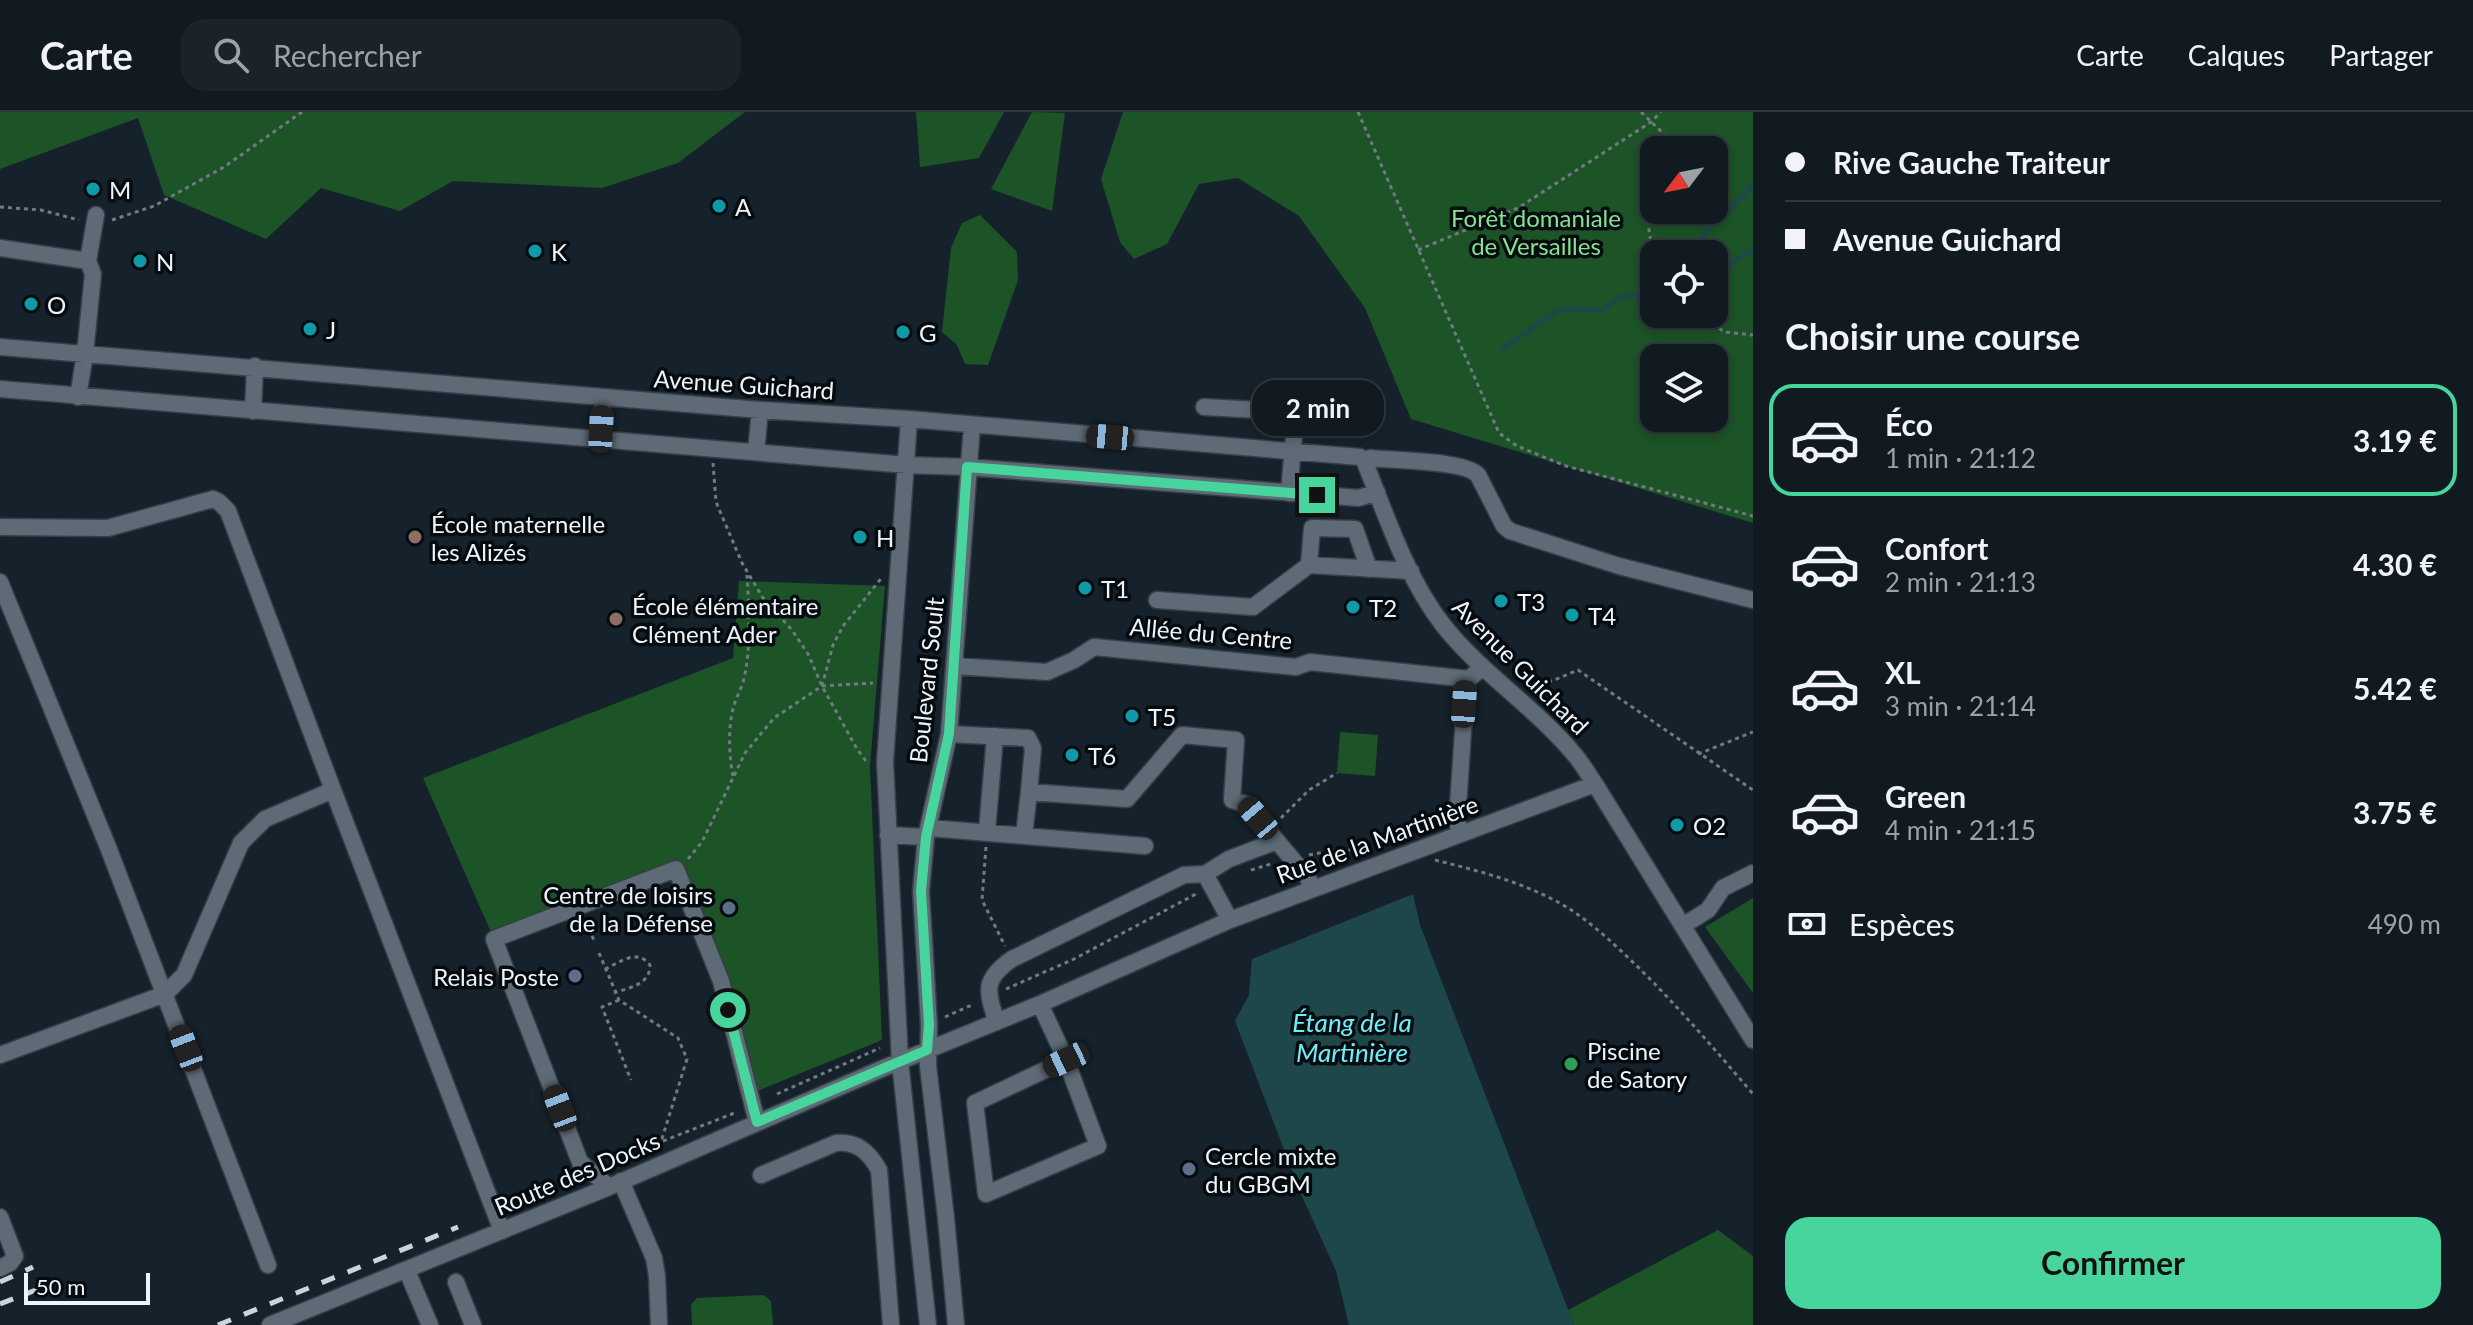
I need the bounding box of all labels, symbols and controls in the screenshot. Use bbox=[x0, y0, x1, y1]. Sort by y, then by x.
search box bbox=[181, 19, 741, 91]
text: Carte bbox=[40, 32, 133, 78]
icon: search bbox=[209, 33, 253, 77]
text: Rechercher bbox=[273, 37, 422, 73]
text: Carte bbox=[2076, 38, 2144, 72]
text: Calques bbox=[2188, 38, 2285, 72]
text: Partager bbox=[2329, 38, 2433, 72]
north arrow bbox=[1640, 136, 1728, 224]
map controls bbox=[1640, 136, 1728, 432]
text: Rive Gauche Traiteur bbox=[1833, 144, 2110, 180]
place label: M bbox=[109, 175, 131, 204]
marker: M bbox=[84, 180, 102, 198]
place label: A bbox=[735, 192, 752, 221]
marker: A bbox=[710, 197, 728, 215]
park label: Forêt domaniale de Versailles bbox=[1451, 203, 1621, 260]
text: Avenue Guichard bbox=[1833, 221, 2062, 257]
place label: K bbox=[551, 237, 567, 266]
button: locate bbox=[1640, 240, 1728, 328]
marker: K bbox=[526, 242, 544, 260]
place label: N bbox=[156, 247, 174, 276]
marker: N bbox=[131, 252, 149, 270]
place label: O bbox=[47, 290, 66, 319]
marker: O bbox=[22, 295, 40, 313]
text: Choisir une course bbox=[1785, 314, 2080, 358]
place label: J bbox=[326, 315, 336, 344]
place label: G bbox=[919, 318, 937, 347]
marker: J bbox=[301, 320, 319, 338]
marker: G bbox=[894, 323, 912, 341]
button: layers bbox=[1640, 344, 1728, 432]
street label: Avenue Guichard bbox=[653, 363, 835, 405]
callout: 2 min bbox=[1251, 379, 1383, 435]
text: 2 min bbox=[1286, 392, 1350, 424]
car bbox=[588, 404, 614, 454]
icon: car bbox=[1789, 404, 1861, 476]
text: Éco bbox=[1885, 406, 1933, 442]
text: 3.19 € bbox=[2353, 422, 2437, 458]
car bbox=[1085, 423, 1135, 451]
text: 1 min · 21:12 bbox=[1885, 442, 2036, 474]
route end bbox=[1299, 477, 1335, 513]
place label: École maternelle les Alizés bbox=[431, 509, 605, 566]
place label: H bbox=[876, 523, 894, 552]
marker: École maternelle les Alizés bbox=[406, 528, 424, 546]
marker: H bbox=[851, 528, 869, 546]
icon: car bbox=[1789, 528, 1861, 600]
text: Confort bbox=[1885, 530, 1988, 566]
text: 4.30 € bbox=[2353, 546, 2437, 582]
text: 2 min · 21:13 bbox=[1885, 566, 2036, 598]
place label: T1 bbox=[1101, 574, 1129, 603]
marker: T1 bbox=[1076, 579, 1094, 597]
place label: T3 bbox=[1517, 587, 1545, 616]
place label: École élémentaire Clément Ader bbox=[632, 591, 818, 648]
street label: Avenue Guichard bbox=[1447, 592, 1595, 740]
marker: T3 bbox=[1492, 592, 1510, 610]
place label: T2 bbox=[1369, 593, 1397, 622]
street label: Boulevard Soult bbox=[903, 595, 949, 764]
marker: T2 bbox=[1344, 598, 1362, 616]
place label: T4 bbox=[1588, 601, 1616, 630]
marker: T4 bbox=[1563, 606, 1581, 624]
marker: École élémentaire Clément Ader bbox=[607, 610, 625, 628]
street label: Allée du Centre bbox=[1128, 611, 1294, 655]
icon: car bbox=[1789, 652, 1861, 724]
text: XL bbox=[1885, 654, 1921, 690]
text: 5.42 € bbox=[2353, 670, 2437, 706]
car bbox=[1450, 679, 1478, 729]
text: 3 min · 21:14 bbox=[1885, 690, 2036, 722]
place label: T5 bbox=[1148, 702, 1176, 731]
marker: T5 bbox=[1123, 707, 1141, 725]
place label: T6 bbox=[1088, 741, 1116, 770]
marker: T6 bbox=[1063, 746, 1081, 764]
icon: car bbox=[1789, 776, 1861, 848]
text: Green bbox=[1885, 778, 1966, 814]
street label: Rue de la Martinière bbox=[1272, 789, 1482, 889]
car bbox=[1233, 792, 1283, 844]
text: 3.75 € bbox=[2353, 794, 2437, 830]
place label: O2 bbox=[1693, 811, 1726, 840]
text: 4 min · 21:15 bbox=[1885, 814, 2036, 846]
marker: O2 bbox=[1668, 816, 1686, 834]
place label: Centre de loisirs de la Défense bbox=[543, 880, 713, 937]
marker: Centre de loisirs de la Défense bbox=[720, 899, 738, 917]
icon: cash bbox=[1785, 902, 1829, 946]
text: Espèces bbox=[1849, 906, 1955, 942]
text: 490 m bbox=[2368, 908, 2441, 940]
place label: Relais Poste bbox=[433, 962, 559, 991]
marker: Relais Poste bbox=[566, 967, 584, 985]
route start bbox=[710, 992, 746, 1028]
water label: Étang de la Martinière bbox=[1292, 1006, 1412, 1068]
car bbox=[166, 1021, 206, 1075]
place label: Piscine de Satory bbox=[1587, 1036, 1688, 1093]
car bbox=[1039, 1039, 1093, 1081]
marker: Piscine de Satory bbox=[1562, 1055, 1580, 1073]
car bbox=[540, 1081, 580, 1135]
street label: Route des Docks bbox=[490, 1125, 664, 1221]
place label: Cercle mixte du GBGM bbox=[1205, 1141, 1336, 1198]
marker: Cercle mixte du GBGM bbox=[1180, 1160, 1198, 1178]
button: Confirmer bbox=[1785, 1217, 2441, 1309]
scale bar bbox=[24, 1269, 150, 1305]
text: 50 m bbox=[36, 1273, 85, 1300]

